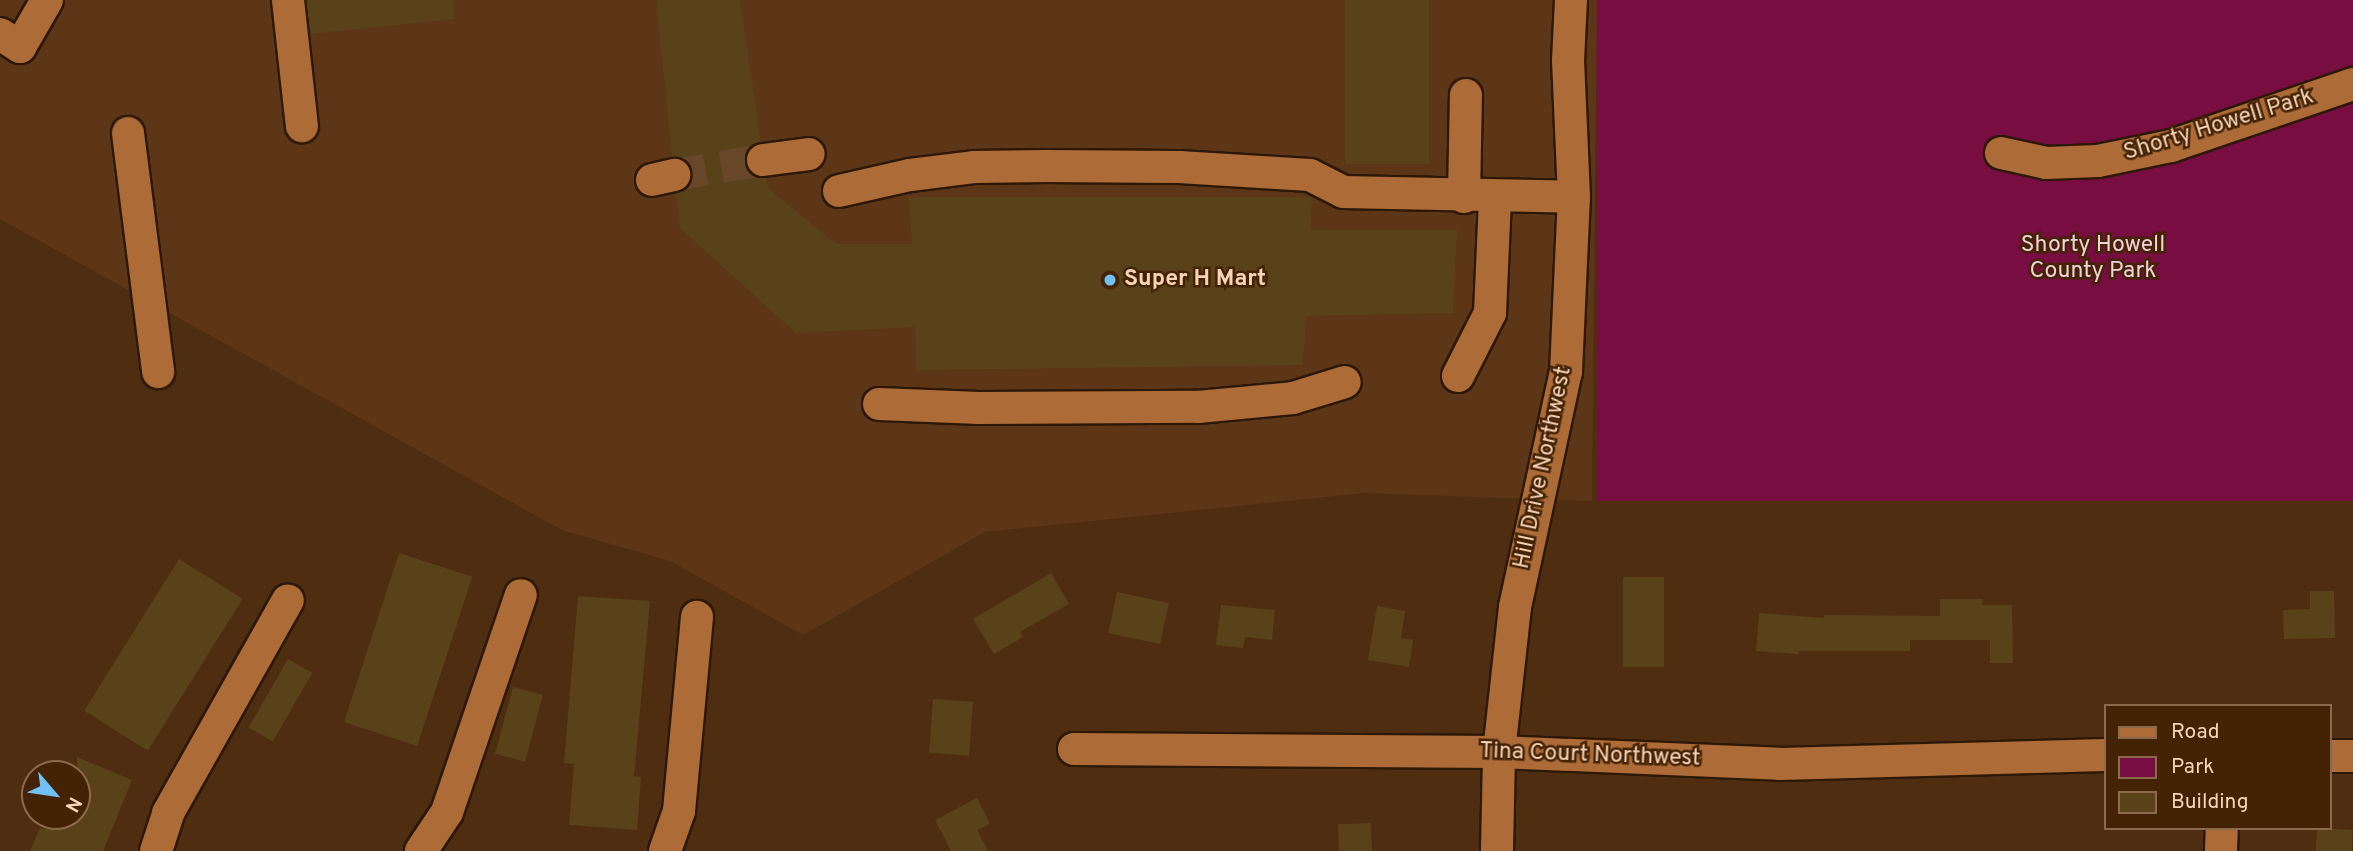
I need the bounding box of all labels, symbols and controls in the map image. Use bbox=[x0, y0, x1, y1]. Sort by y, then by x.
street label: Shorty Howell Park bbox=[2121, 84, 2317, 168]
park label: Shorty Howell County Park bbox=[2021, 232, 2165, 286]
place label: Super H Mart bbox=[1124, 266, 1266, 294]
marker: Super H Mart bbox=[1102, 272, 1118, 288]
street label: Hill Drive Northwest bbox=[1509, 364, 1579, 572]
legend bbox=[2104, 704, 2332, 830]
text: Road bbox=[2171, 719, 2220, 746]
street label: Tina Court Northwest bbox=[1479, 738, 1701, 774]
text: Park bbox=[2171, 754, 2214, 781]
north arrow bbox=[21, 760, 91, 830]
text: Building bbox=[2171, 789, 2249, 816]
text: N bbox=[59, 792, 86, 816]

